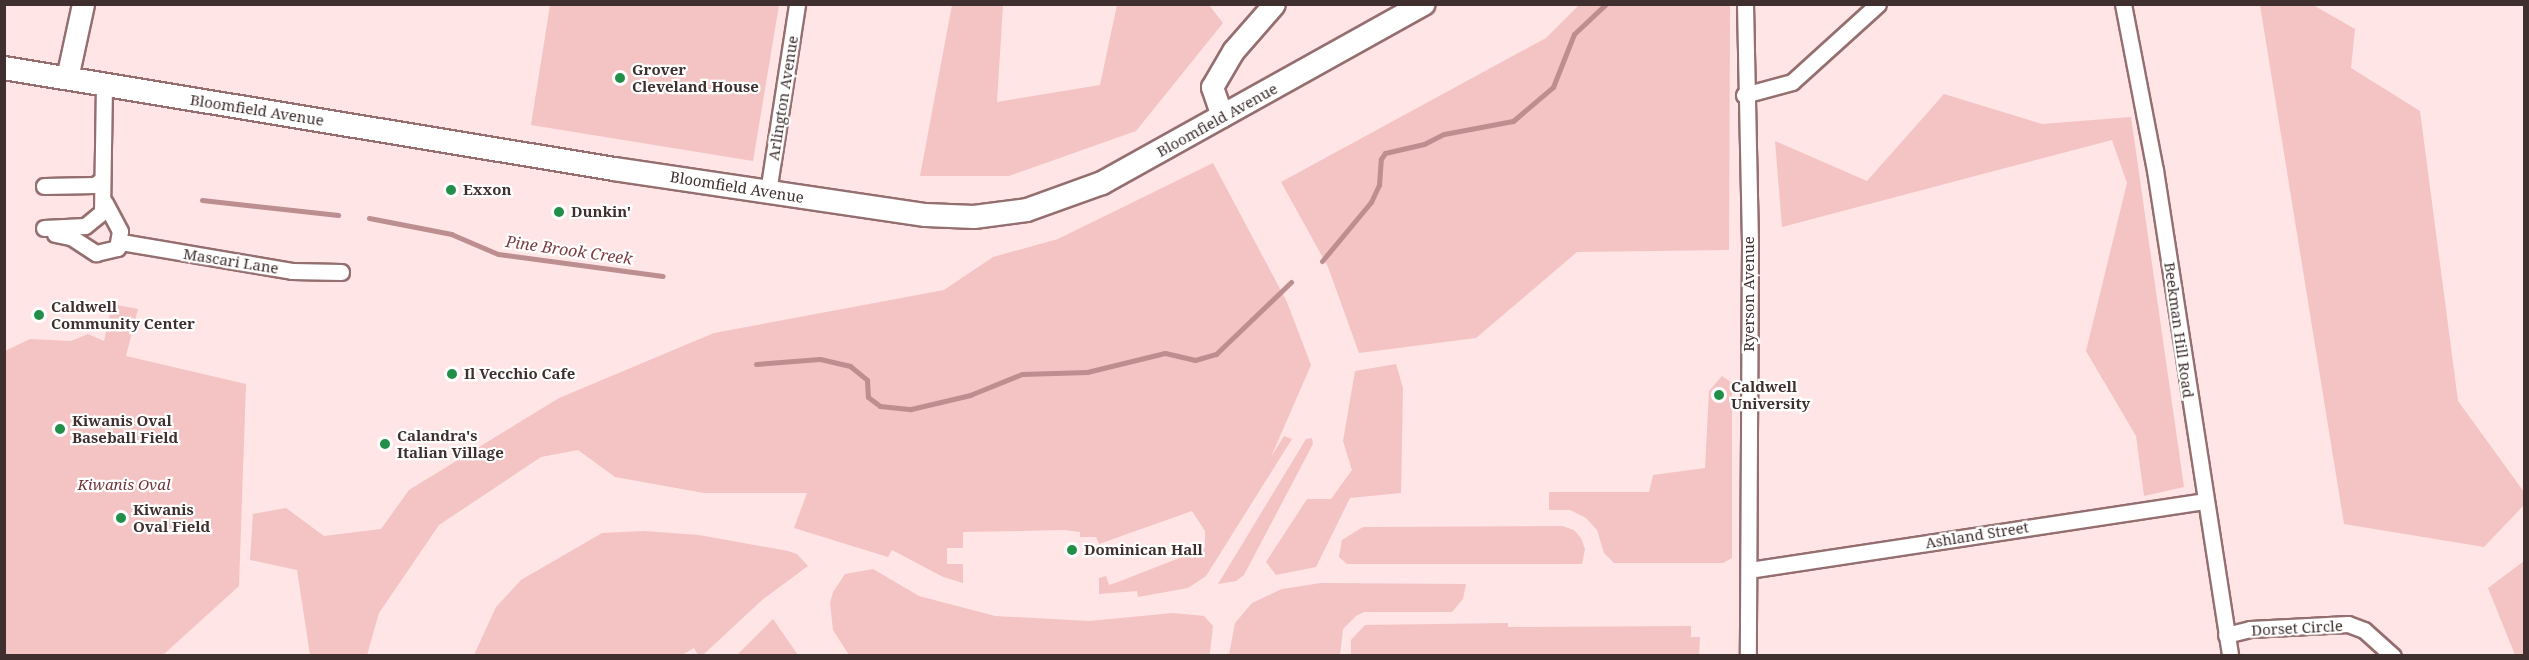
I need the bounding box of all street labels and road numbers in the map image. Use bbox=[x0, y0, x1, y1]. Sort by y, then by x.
street label: Arlington Avenue bbox=[764, 34, 802, 162]
street label: Bloomfield Avenue bbox=[1153, 79, 1281, 161]
street label: Bloomfield Avenue bbox=[189, 91, 325, 129]
street label: Bloomfield Avenue bbox=[669, 168, 805, 206]
street label: Ryerson Avenue bbox=[1740, 236, 1758, 352]
street label: Mascari Lane bbox=[182, 245, 280, 277]
street label: Beekman Hill Road bbox=[2161, 261, 2197, 399]
street label: Ashland Street bbox=[1924, 518, 2030, 552]
street label: Dorset Circle bbox=[2251, 617, 2343, 639]

